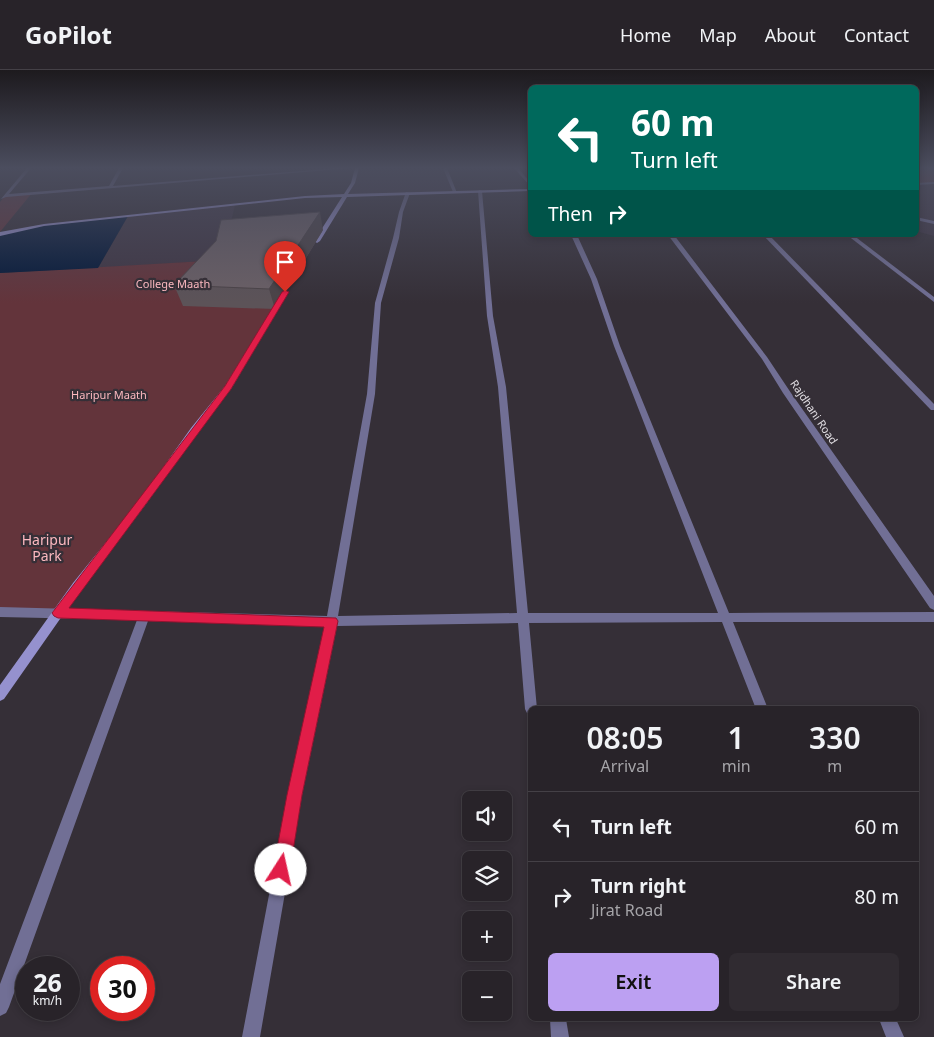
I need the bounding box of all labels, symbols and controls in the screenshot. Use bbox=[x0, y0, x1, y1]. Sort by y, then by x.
text: GoPilot bbox=[25, 18, 112, 51]
text: Home bbox=[620, 23, 671, 47]
text: Map bbox=[699, 23, 737, 47]
text: About bbox=[765, 23, 816, 47]
text: Contact bbox=[844, 23, 909, 47]
text: 60 m bbox=[631, 99, 714, 146]
icon: left bbox=[548, 105, 613, 170]
text: Turn left bbox=[631, 144, 718, 174]
icon: right bbox=[603, 200, 631, 228]
text: Then bbox=[548, 201, 593, 227]
pin bbox=[264, 241, 306, 292]
icon: arrive bbox=[271, 248, 299, 276]
park label: College Maath bbox=[136, 276, 210, 291]
street label: Rajdhani Road bbox=[787, 377, 841, 447]
park label: Haripur Maath bbox=[71, 387, 147, 402]
park label: Haripur Park bbox=[22, 530, 73, 565]
text: 08:05 bbox=[586, 717, 663, 758]
text: 1 bbox=[728, 717, 745, 758]
text: 330 bbox=[809, 717, 861, 758]
text: Arrival bbox=[600, 755, 649, 777]
text: min bbox=[722, 755, 751, 777]
text: m bbox=[827, 755, 842, 777]
map controls bbox=[462, 791, 512, 1021]
button: sound bbox=[462, 791, 512, 841]
icon: left bbox=[548, 813, 576, 841]
text: Turn left bbox=[591, 814, 672, 840]
text: 60 m bbox=[855, 814, 899, 840]
position arrow bbox=[254, 843, 306, 895]
button: layers bbox=[462, 851, 512, 901]
text: Turn right bbox=[591, 873, 686, 899]
icon: right bbox=[548, 883, 576, 911]
text: 80 m bbox=[855, 884, 899, 910]
text: Jirat Road bbox=[591, 899, 663, 921]
button: + bbox=[462, 911, 512, 961]
button: Exit bbox=[548, 953, 719, 1011]
button: Share bbox=[729, 953, 899, 1011]
speed limit sign: 30 bbox=[90, 956, 155, 1021]
text: 26 bbox=[33, 965, 62, 999]
button: − bbox=[462, 971, 512, 1021]
text: km/h bbox=[33, 992, 62, 1009]

